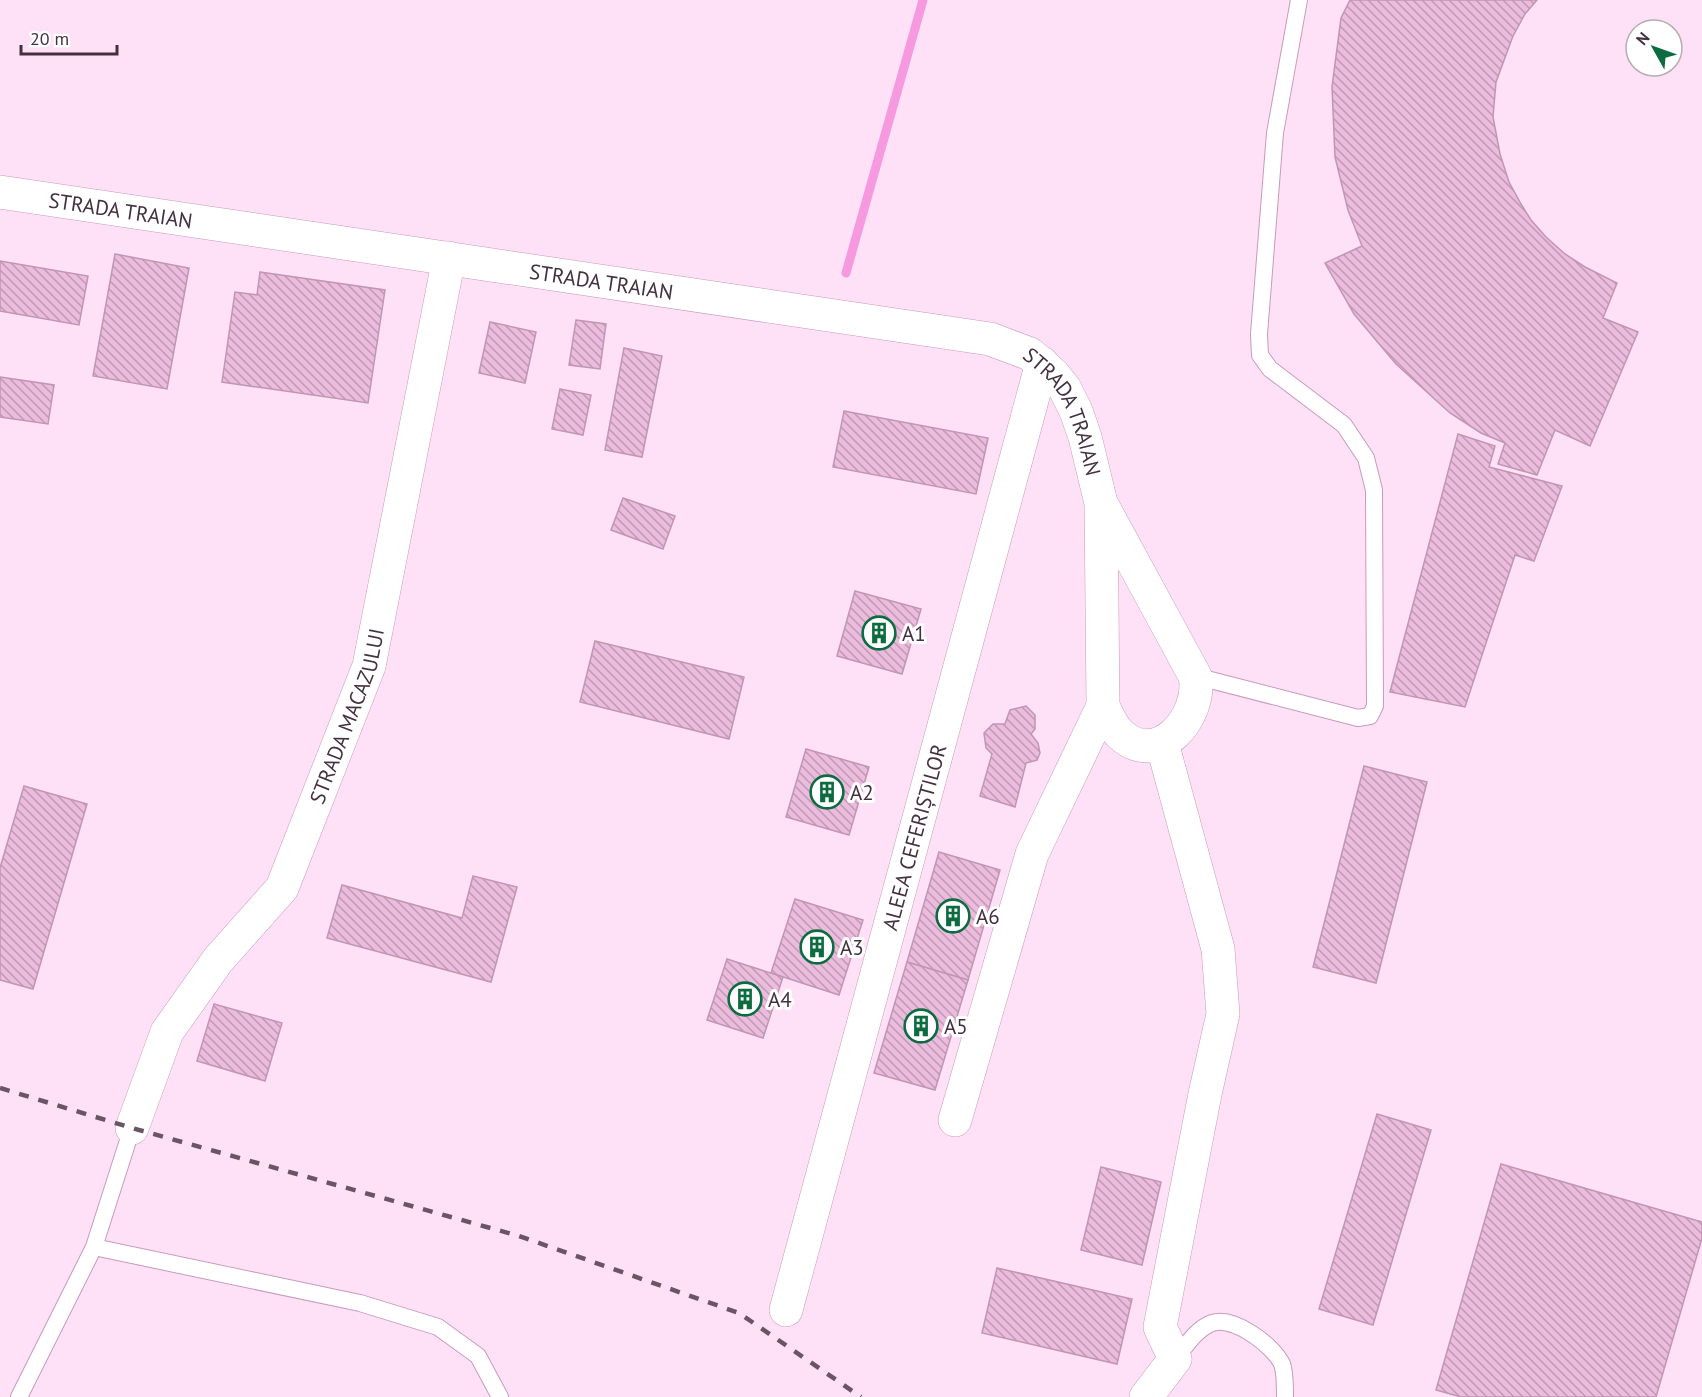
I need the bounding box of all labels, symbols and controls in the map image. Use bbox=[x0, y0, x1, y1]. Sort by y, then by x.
scale bar bbox=[21, 18, 117, 56]
north arrow bbox=[1624, 18, 1684, 78]
text: 20 m bbox=[30, 27, 69, 50]
text: N bbox=[1631, 28, 1654, 49]
street label: STRADA TRAIAN bbox=[47, 186, 194, 234]
street label: STRADA TRAIAN bbox=[528, 257, 675, 305]
street label: STRADA TRAIAN bbox=[1018, 341, 1107, 478]
building icon: A1 bbox=[861, 615, 897, 651]
place label: A1 bbox=[902, 620, 926, 647]
street label: STRADA MACAZULUI bbox=[303, 626, 390, 807]
street label: ALEEA CEFERIȘTILOR bbox=[876, 741, 952, 933]
building icon: A2 bbox=[809, 774, 845, 810]
place label: A2 bbox=[850, 779, 874, 806]
building icon: A6 bbox=[935, 898, 971, 934]
place label: A6 bbox=[976, 903, 1000, 930]
building icon: A3 bbox=[799, 929, 835, 965]
place label: A3 bbox=[840, 934, 864, 961]
building icon: A4 bbox=[727, 981, 763, 1017]
place label: A4 bbox=[768, 986, 792, 1013]
building icon: A5 bbox=[903, 1008, 939, 1044]
place label: A5 bbox=[944, 1013, 968, 1040]

